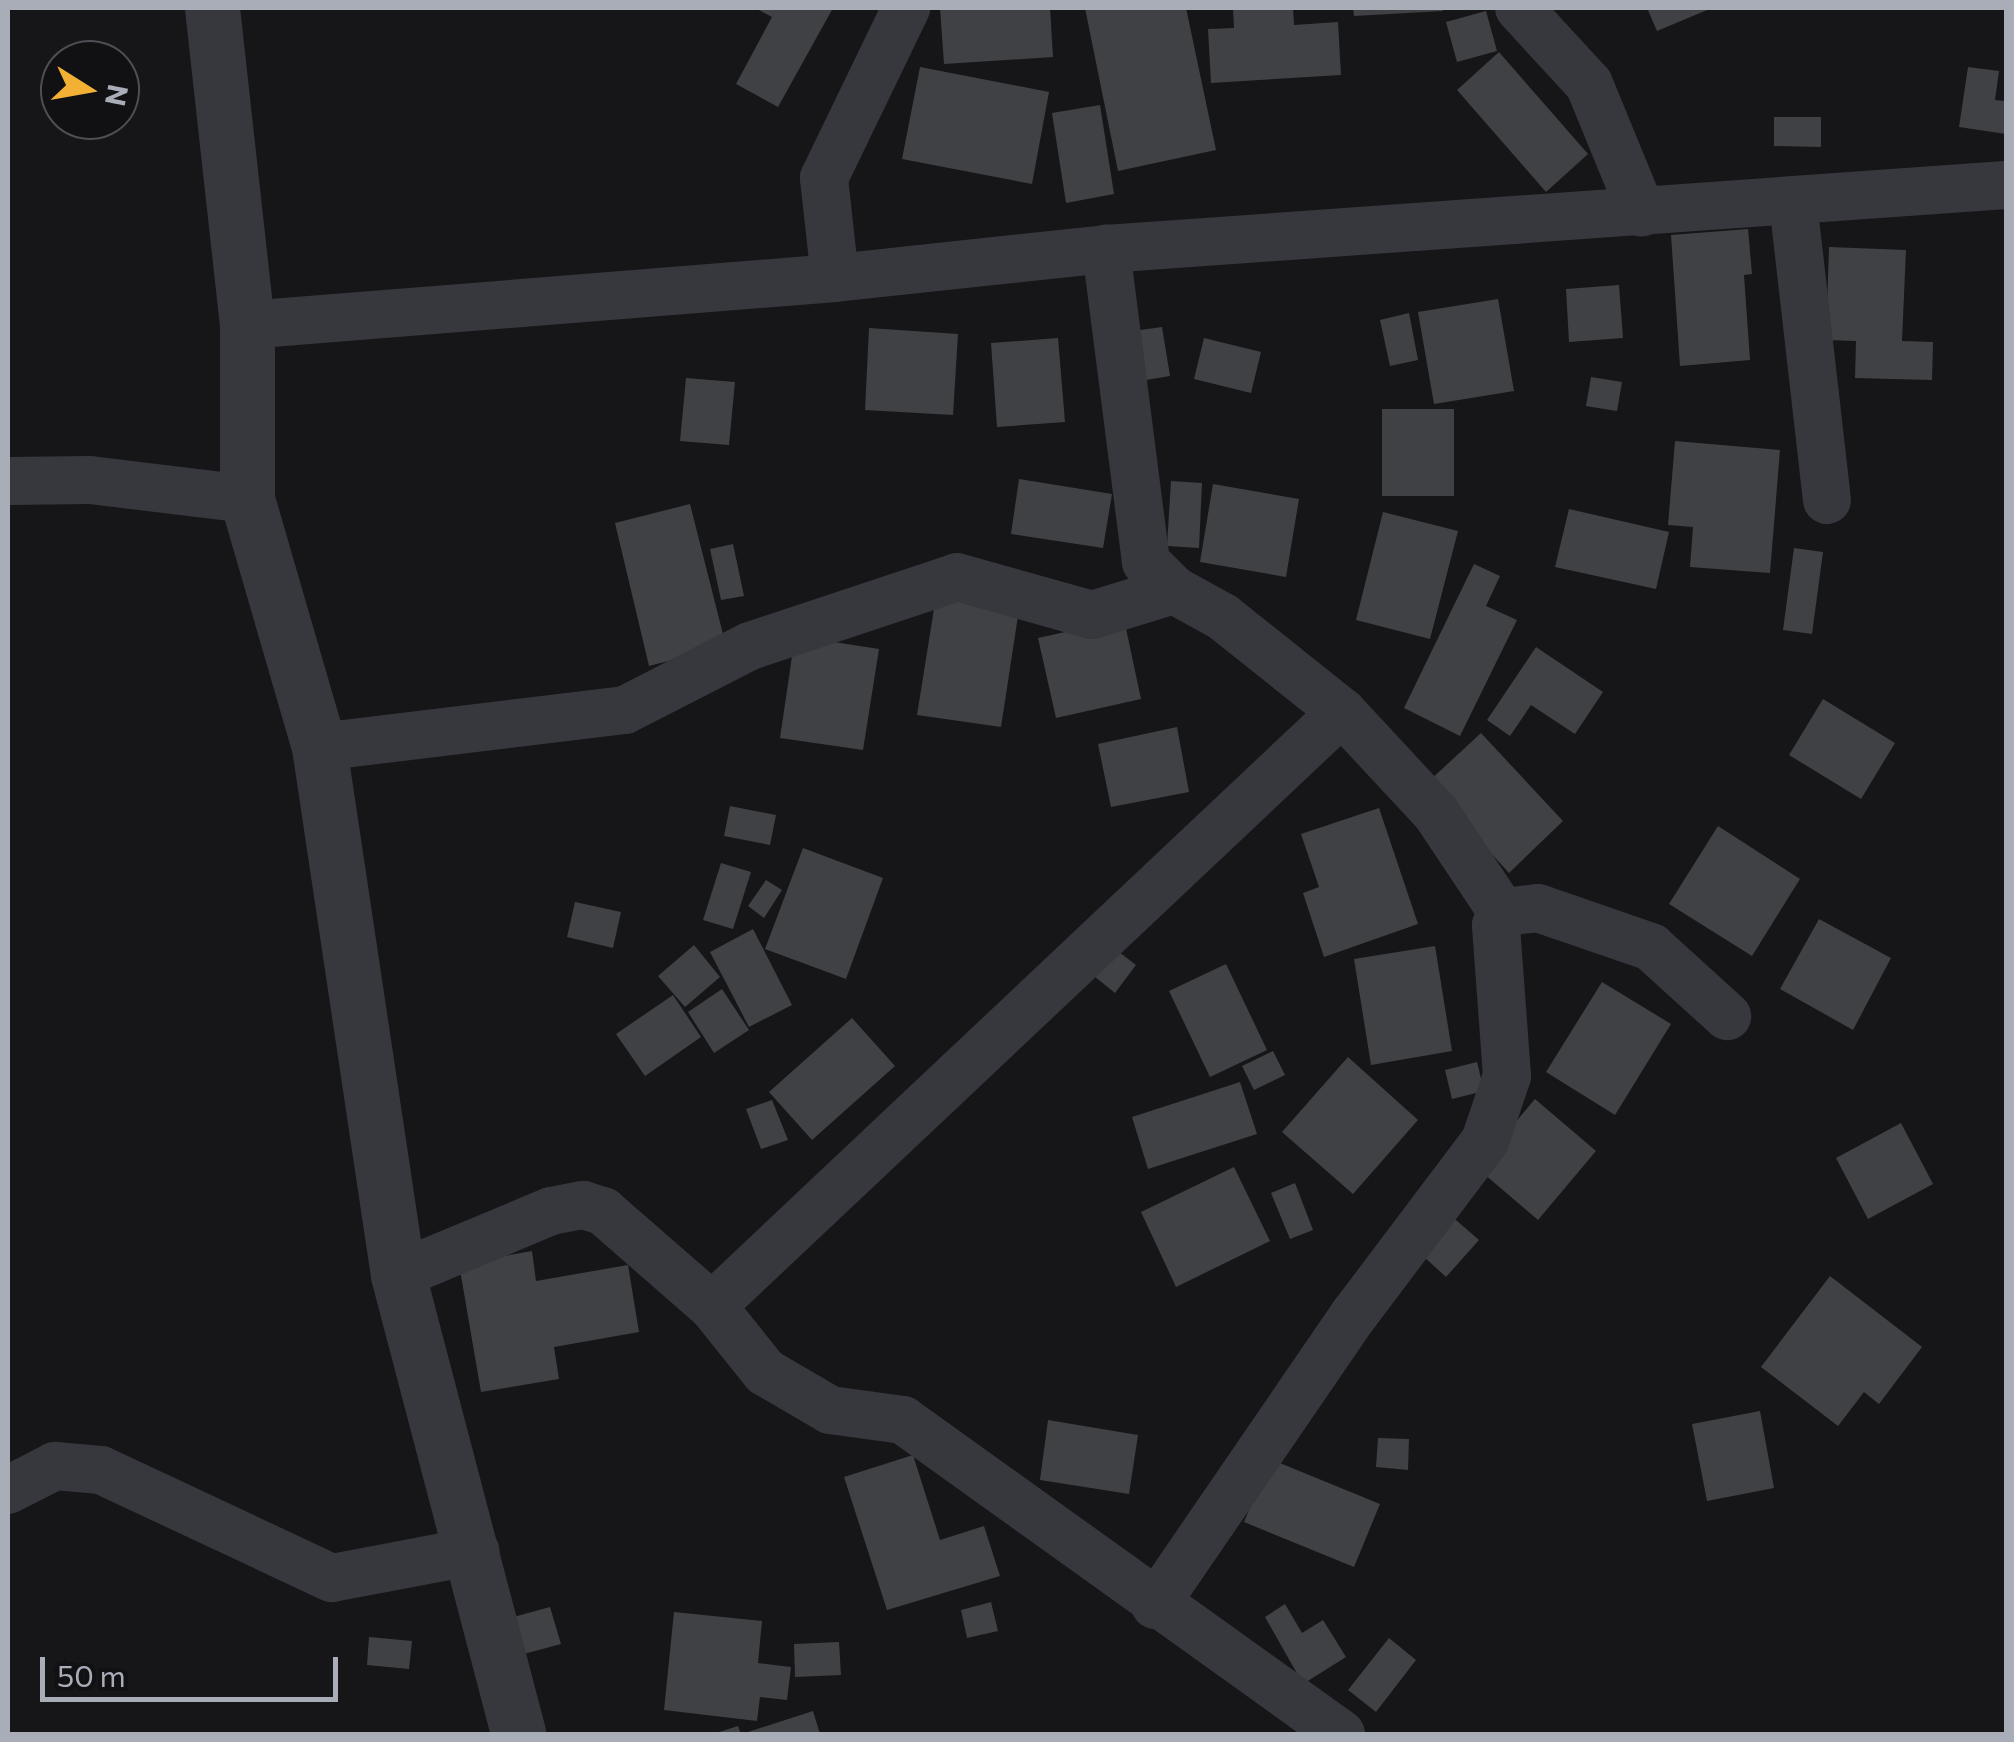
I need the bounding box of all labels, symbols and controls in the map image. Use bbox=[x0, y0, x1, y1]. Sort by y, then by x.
north arrow bbox=[40, 40, 140, 140]
text: N bbox=[99, 82, 136, 109]
scale bar bbox=[45, 1637, 342, 1699]
text: 50 m bbox=[57, 1656, 126, 1693]

